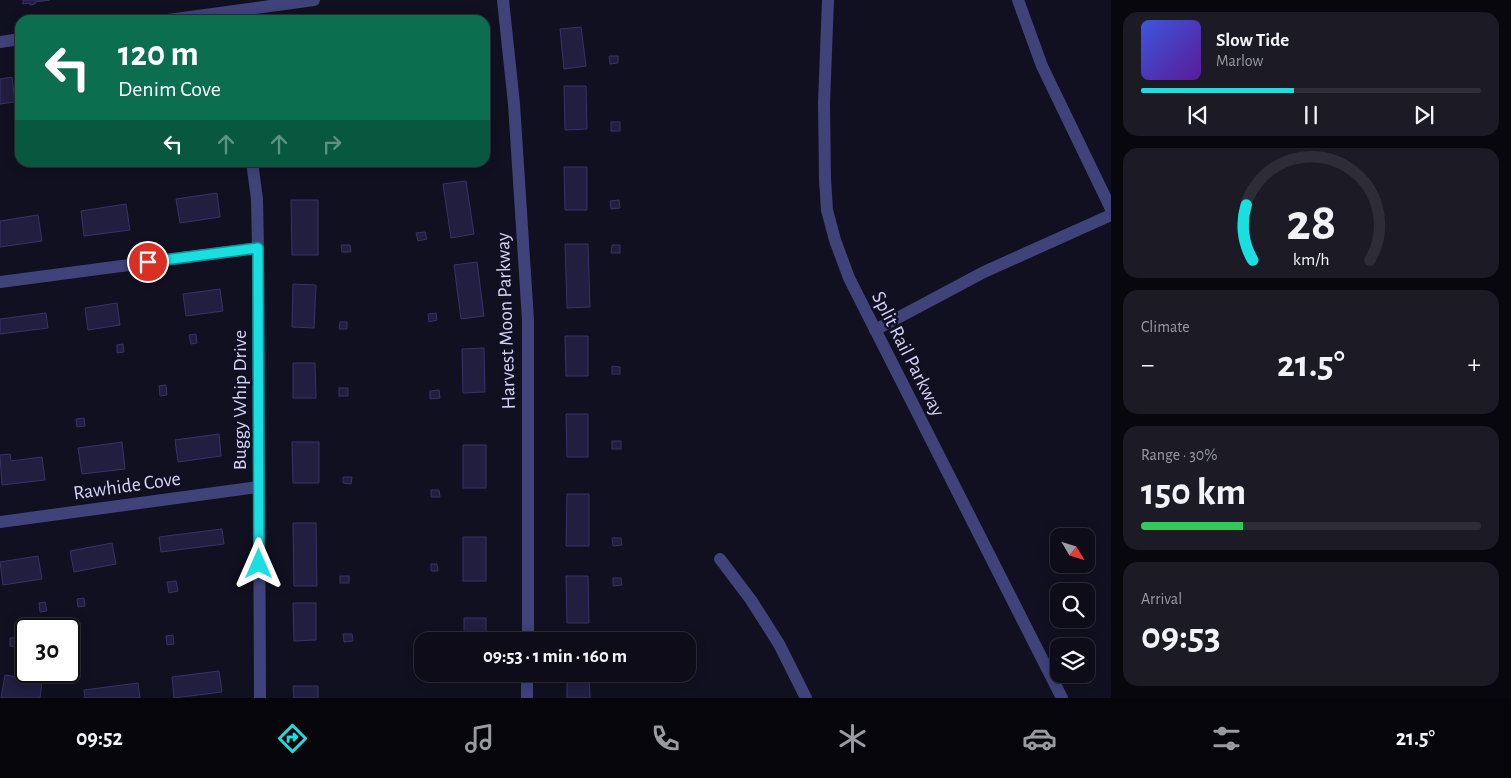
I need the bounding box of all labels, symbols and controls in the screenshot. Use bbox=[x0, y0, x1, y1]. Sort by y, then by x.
text: Slow Tide bbox=[1216, 31, 1289, 50]
icon: left bbox=[35, 35, 100, 100]
text: 120 m bbox=[118, 37, 199, 72]
text: Marlow bbox=[1216, 53, 1263, 69]
text: Denim Cove bbox=[118, 78, 221, 100]
icon: previous bbox=[1184, 101, 1212, 129]
icon: pause bbox=[1297, 101, 1325, 129]
icon: next bbox=[1410, 101, 1438, 129]
icon: left bbox=[159, 130, 187, 158]
icon: ahead bbox=[212, 130, 240, 158]
icon: ahead bbox=[265, 130, 293, 158]
icon: right bbox=[318, 130, 346, 158]
text: 28 bbox=[1286, 197, 1336, 249]
street label: Harvest Moon Parkway bbox=[493, 232, 519, 410]
pin bbox=[127, 241, 169, 283]
icon: arrive bbox=[134, 248, 162, 276]
text: km/h bbox=[1293, 251, 1329, 269]
street label: Split Rail Parkway bbox=[868, 288, 948, 420]
text: Climate bbox=[1141, 319, 1190, 335]
street label: Buggy Whip Drive bbox=[230, 330, 250, 470]
text: 21.5° bbox=[1277, 346, 1345, 384]
text: − bbox=[1141, 351, 1154, 379]
text: + bbox=[1468, 351, 1481, 379]
text: Range · 30% bbox=[1141, 447, 1217, 463]
street label: Rawhide Cove bbox=[72, 469, 182, 503]
text: 150 km bbox=[1141, 474, 1246, 512]
north arrow bbox=[1050, 528, 1095, 572]
map controls bbox=[1050, 528, 1095, 683]
position arrow bbox=[232, 537, 284, 589]
button: search bbox=[1050, 583, 1095, 628]
text: Arrival bbox=[1141, 591, 1182, 607]
speed limit sign: 30 bbox=[15, 618, 80, 683]
text: 09:53 bbox=[1141, 618, 1221, 656]
button: layers bbox=[1050, 638, 1095, 683]
text: 09:53 · 1 min · 160 m bbox=[483, 647, 627, 666]
icon: directions bbox=[275, 721, 310, 756]
icon: music bbox=[462, 721, 497, 756]
icon: phone bbox=[648, 721, 683, 756]
icon: climate bbox=[835, 721, 870, 756]
icon: car bbox=[1022, 721, 1057, 756]
icon: filters bbox=[1209, 721, 1244, 756]
text: 09:52 bbox=[76, 727, 123, 749]
text: 21.5° bbox=[1396, 727, 1435, 749]

